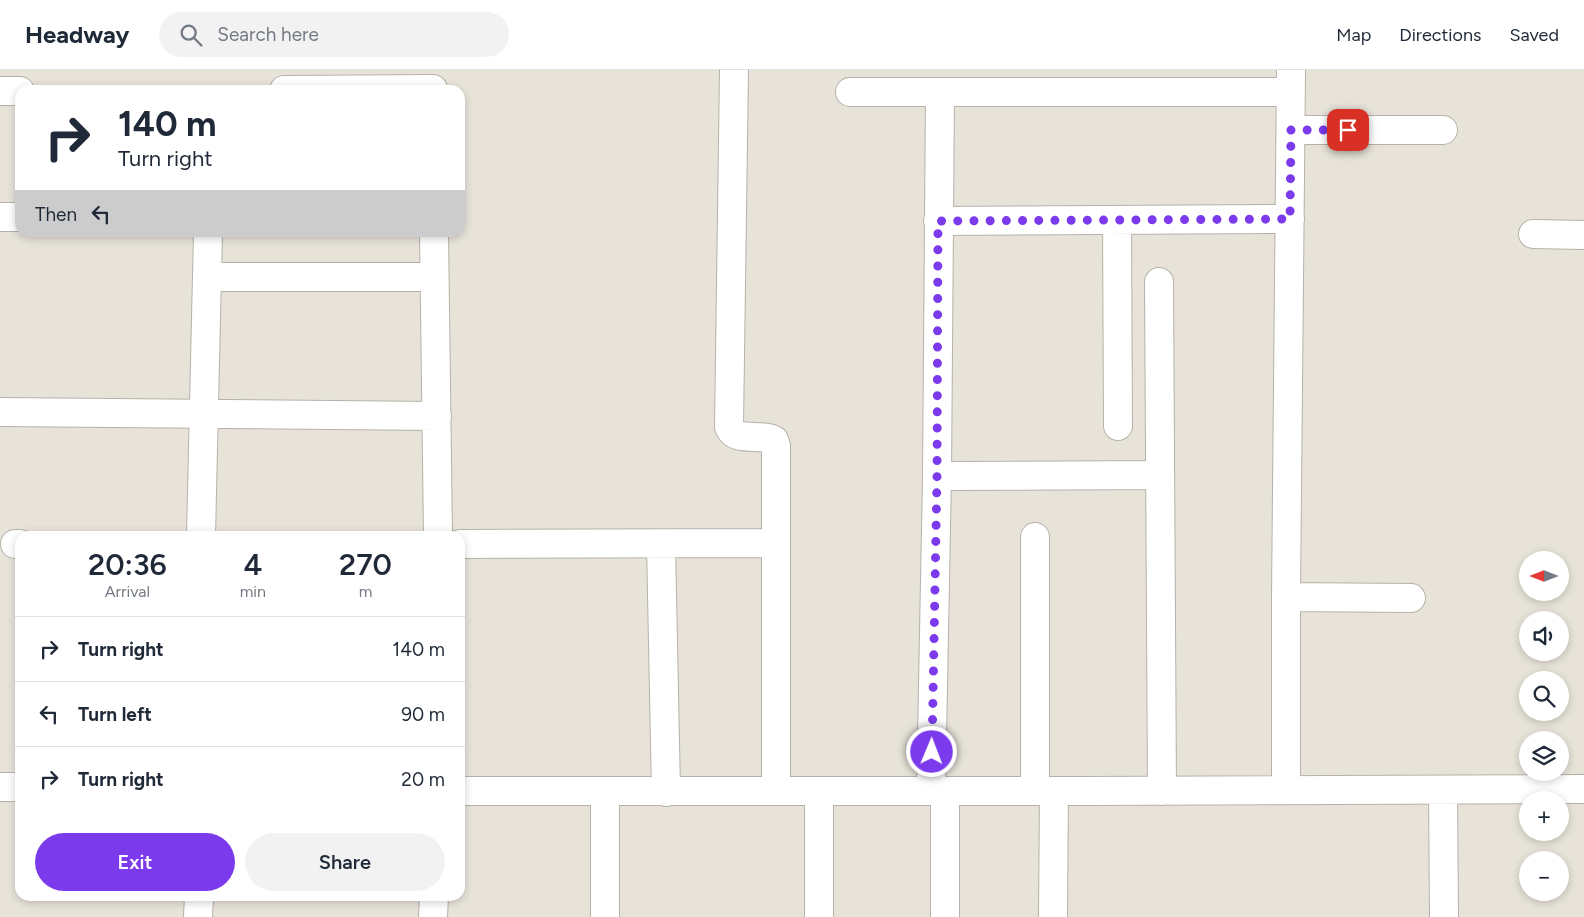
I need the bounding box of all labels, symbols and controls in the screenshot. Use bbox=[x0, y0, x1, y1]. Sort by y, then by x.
search box bbox=[159, 12, 509, 57]
text: Headway bbox=[25, 20, 129, 49]
icon: search bbox=[177, 21, 205, 49]
text: Search here bbox=[217, 23, 319, 46]
text: Map bbox=[1336, 24, 1371, 46]
text: Directions bbox=[1399, 24, 1481, 46]
text: Saved bbox=[1509, 24, 1559, 46]
text: 140 m bbox=[118, 103, 216, 145]
icon: right bbox=[35, 105, 100, 170]
pin bbox=[1327, 109, 1369, 151]
icon: arrive bbox=[1334, 116, 1362, 144]
text: Turn right bbox=[118, 145, 213, 172]
icon: left bbox=[87, 200, 115, 228]
text: Then bbox=[35, 203, 77, 226]
text: 20:36 bbox=[88, 546, 167, 583]
text: 4 bbox=[243, 546, 262, 583]
text: 270 bbox=[339, 546, 392, 583]
north arrow bbox=[1519, 551, 1569, 601]
map controls bbox=[1519, 551, 1569, 901]
text: Arrival bbox=[105, 582, 150, 601]
text: min bbox=[240, 582, 266, 601]
text: m bbox=[359, 582, 372, 601]
button: sound bbox=[1519, 611, 1569, 661]
icon: right bbox=[35, 635, 63, 663]
text: Turn right bbox=[78, 638, 164, 661]
text: 140 m bbox=[392, 638, 445, 661]
button: search bbox=[1519, 671, 1569, 721]
icon: left bbox=[35, 700, 63, 728]
text: Turn left bbox=[78, 703, 152, 726]
text: 90 m bbox=[401, 703, 445, 726]
position arrow bbox=[905, 725, 957, 777]
button: layers bbox=[1519, 731, 1569, 781]
icon: right bbox=[35, 765, 63, 793]
text: Turn right bbox=[78, 768, 164, 791]
text: 20 m bbox=[401, 768, 445, 791]
button: + bbox=[1519, 791, 1569, 841]
button: Exit bbox=[35, 833, 235, 891]
button: Share bbox=[245, 833, 445, 891]
button: − bbox=[1519, 851, 1569, 901]

